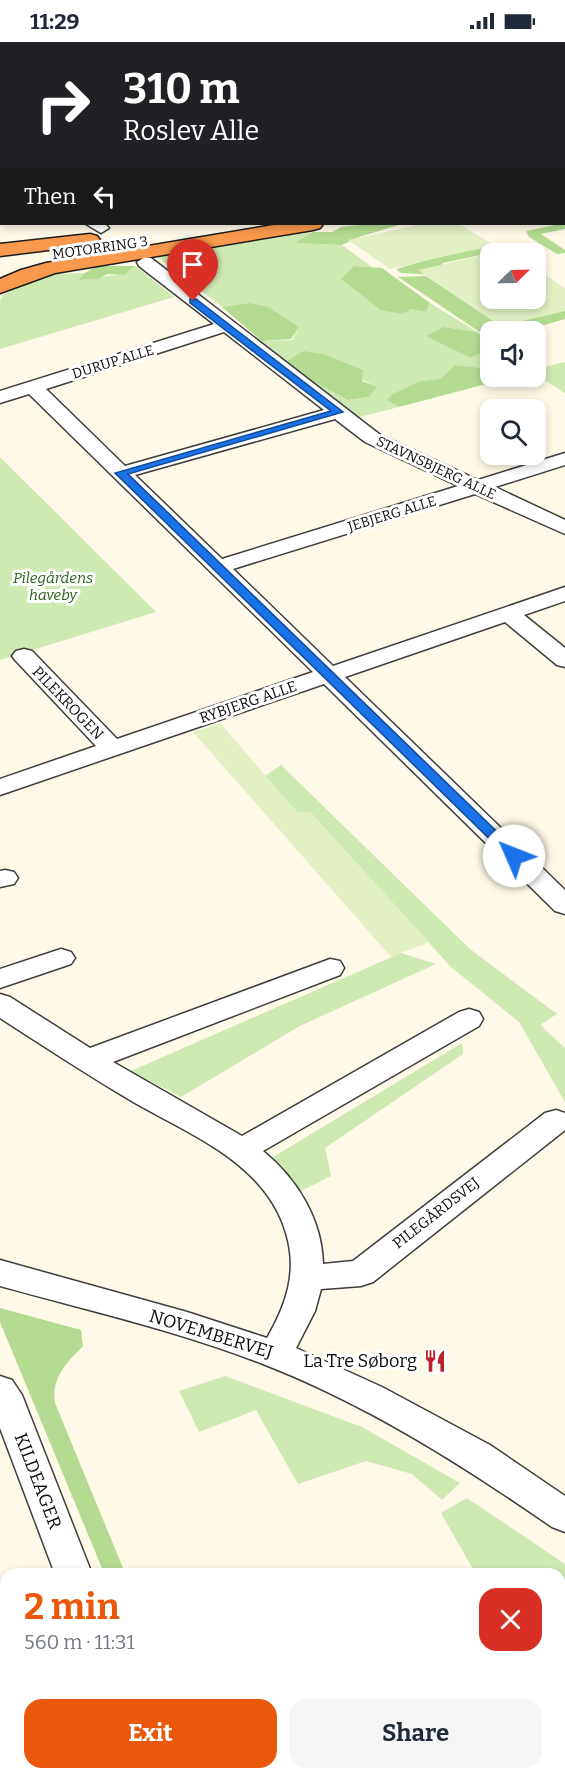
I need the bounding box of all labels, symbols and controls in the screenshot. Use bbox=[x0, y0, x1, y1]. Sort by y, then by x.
text: 11:29 bbox=[30, 8, 80, 35]
text: 310 m bbox=[123, 64, 240, 114]
icon: right bbox=[24, 66, 102, 144]
text: Roslev Alle bbox=[123, 115, 259, 147]
icon: left bbox=[88, 180, 121, 213]
text: Then bbox=[24, 183, 76, 210]
street label: MOTORRING 3 bbox=[51, 233, 149, 263]
pin bbox=[167, 239, 218, 301]
north arrow bbox=[480, 243, 546, 309]
map controls bbox=[480, 243, 546, 465]
icon: arrive bbox=[176, 248, 209, 281]
button: sound bbox=[480, 321, 546, 387]
street label: DURUP ALLE bbox=[70, 342, 156, 382]
button: search bbox=[480, 399, 546, 465]
street label: STAVNSBJERG ALLE bbox=[373, 433, 499, 503]
street label: JEBJERG ALLE bbox=[345, 493, 438, 536]
park label: Pilegårdens haveby bbox=[13, 569, 93, 604]
street label: PILEKROGEN bbox=[29, 663, 107, 743]
street label: RYBJERG ALLE bbox=[197, 677, 299, 727]
position arrow bbox=[482, 824, 546, 888]
street label: PILEGÅRDSVEJ bbox=[389, 1174, 483, 1252]
street label: NOVEMBERVEJ bbox=[146, 1305, 276, 1363]
restaurant icon: La Tre Søborg bbox=[422, 1348, 448, 1374]
place label: La Tre Søborg bbox=[303, 1350, 417, 1372]
street label: KILDEAGER bbox=[10, 1430, 66, 1532]
text: 2 min bbox=[24, 1585, 120, 1629]
button: close bbox=[479, 1588, 542, 1651]
text: 560 m · 11:31 bbox=[24, 1630, 135, 1654]
button: Exit bbox=[24, 1699, 277, 1768]
button: Share bbox=[289, 1699, 542, 1768]

